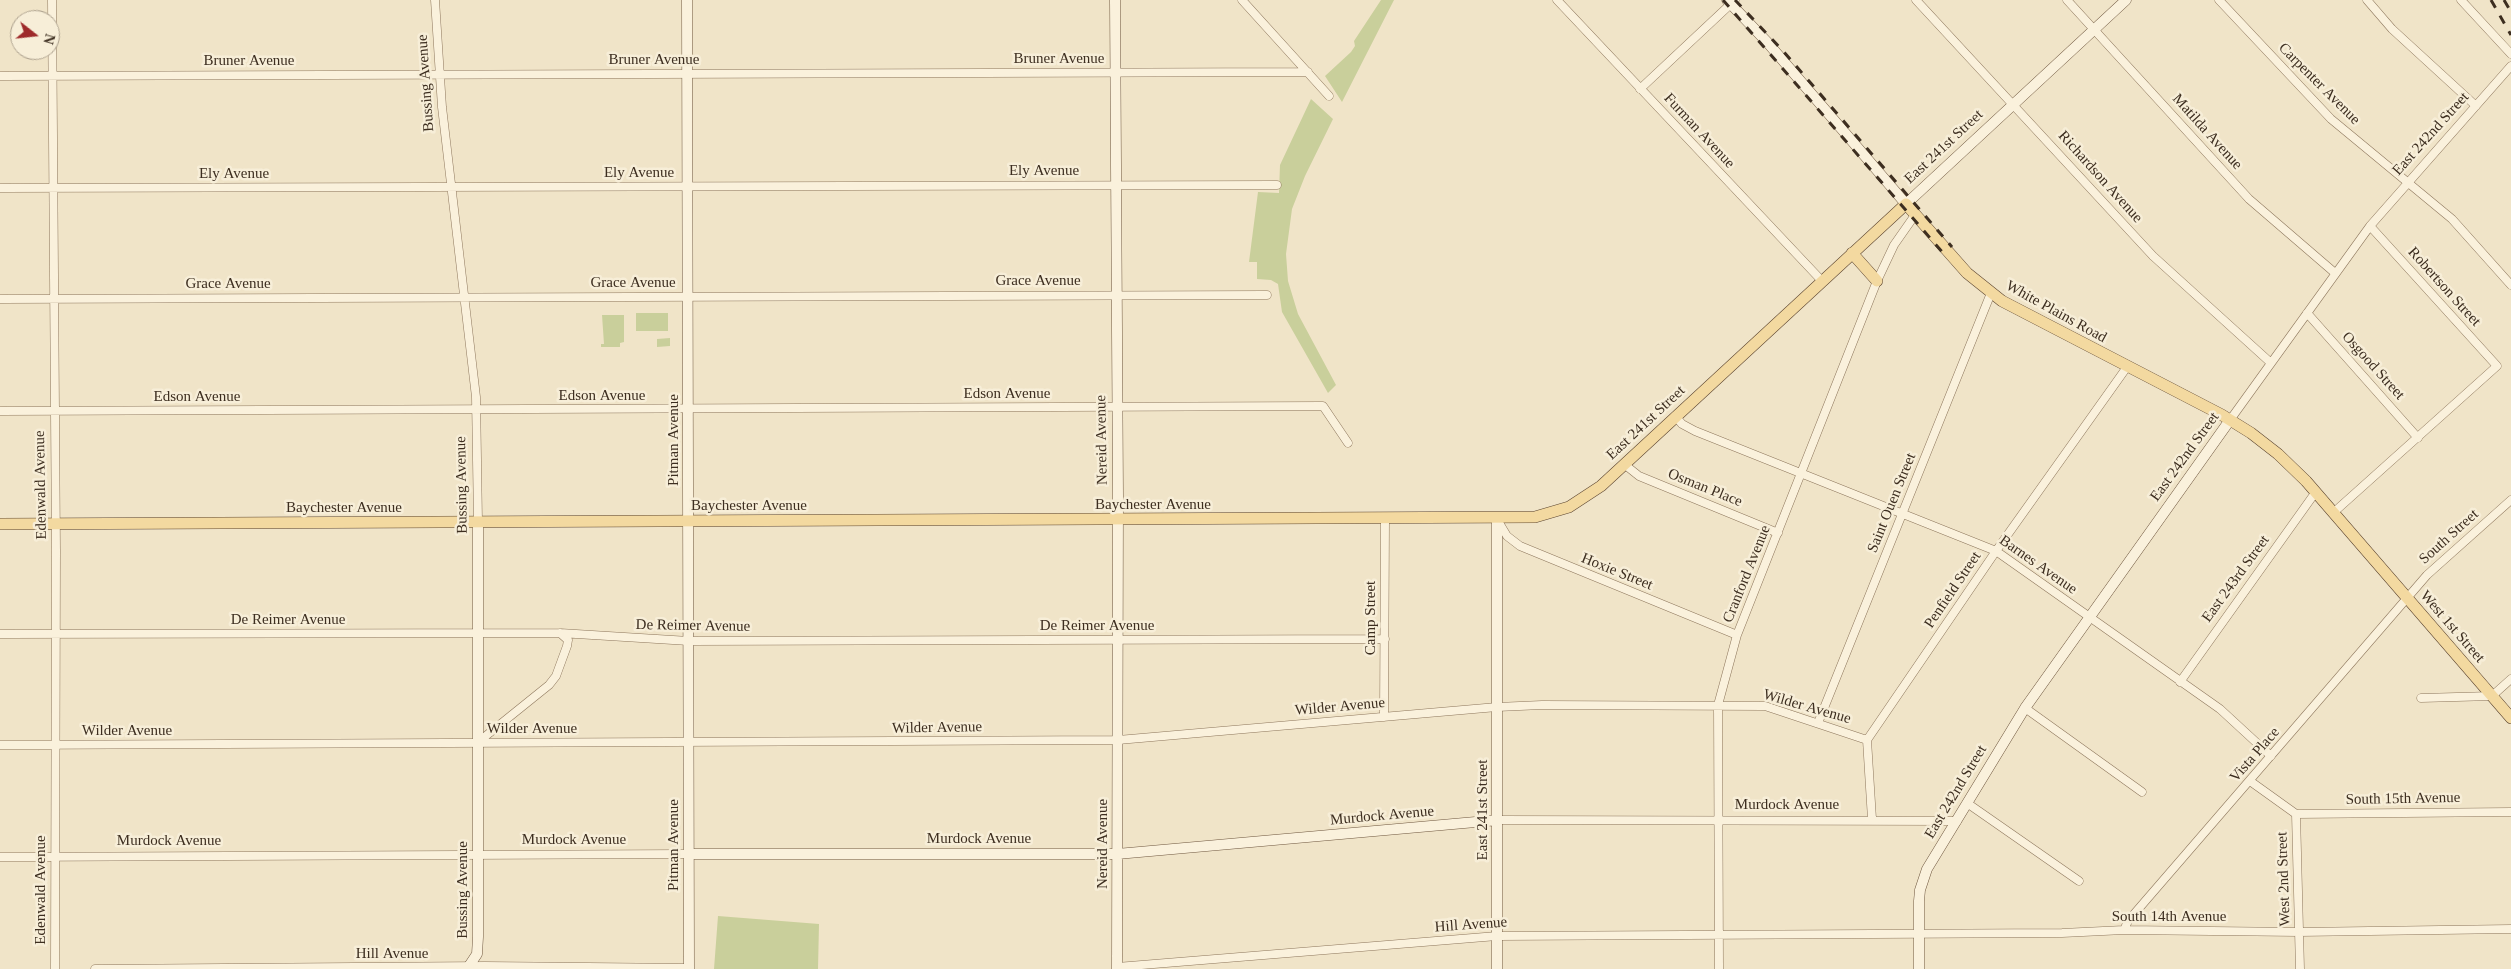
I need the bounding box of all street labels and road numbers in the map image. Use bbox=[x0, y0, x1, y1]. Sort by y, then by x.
street label: Bussing Avenue bbox=[414, 34, 438, 132]
street label: Carpenter Avenue bbox=[2274, 39, 2364, 129]
street label: Bruner Avenue bbox=[1014, 50, 1104, 68]
street label: Bruner Avenue bbox=[609, 51, 699, 69]
street label: Bruner Avenue bbox=[204, 52, 294, 70]
street label: East 242nd Street bbox=[2389, 89, 2473, 179]
street label: Furman Avenue bbox=[1660, 90, 1738, 172]
street label: Matilda Avenue bbox=[2168, 90, 2246, 174]
street label: East 241st Street bbox=[1901, 106, 1987, 188]
street label: Richardson Avenue bbox=[2054, 127, 2146, 227]
street label: Ely Avenue bbox=[1009, 162, 1079, 180]
street label: Ely Avenue bbox=[604, 164, 674, 182]
street label: Ely Avenue bbox=[199, 165, 269, 183]
street label: Robertson Street bbox=[2404, 244, 2484, 330]
street label: Grace Avenue bbox=[995, 272, 1081, 290]
street label: Grace Avenue bbox=[590, 274, 676, 292]
street label: Grace Avenue bbox=[185, 275, 271, 293]
street label: White Plains Road bbox=[2002, 277, 2110, 347]
street label: Osgood Street bbox=[2338, 328, 2408, 404]
street label: East 241st Street bbox=[1603, 382, 1689, 464]
street label: Edson Avenue bbox=[964, 385, 1050, 403]
street label: Edson Avenue bbox=[559, 387, 645, 405]
street label: Edson Avenue bbox=[154, 388, 240, 406]
street label: Pitman Avenue bbox=[665, 394, 683, 486]
street label: Nereid Avenue bbox=[1092, 395, 1112, 485]
street label: East 242nd Street bbox=[2147, 409, 2223, 505]
street label: Edenwald Avenue bbox=[31, 430, 51, 540]
street label: Bussing Avenue bbox=[452, 436, 472, 534]
street label: Saint Ouen Street bbox=[1864, 451, 1920, 555]
street label: Osman Place bbox=[1665, 465, 1745, 511]
street label: Baychester Avenue bbox=[1095, 496, 1211, 514]
street label: Baychester Avenue bbox=[691, 497, 807, 515]
street label: Baychester Avenue bbox=[286, 499, 402, 517]
street label: South Street bbox=[2416, 506, 2482, 568]
street label: Cranford Avenue bbox=[1719, 523, 1775, 625]
street label: Barnes Avenue bbox=[1996, 532, 2080, 598]
street label: East 243rd Street bbox=[2198, 532, 2274, 626]
street label: Penfield Street bbox=[1921, 548, 1985, 632]
street label: Hoxie Street bbox=[1579, 550, 1655, 594]
street label: Camp Street bbox=[1362, 581, 1380, 655]
street label: West 1st Street bbox=[2416, 587, 2488, 667]
street label: De Reimer Avenue bbox=[231, 611, 345, 629]
street label: De Reimer Avenue bbox=[636, 616, 750, 636]
street label: De Reimer Avenue bbox=[1040, 617, 1154, 635]
street label: Wilder Avenue bbox=[1761, 686, 1853, 728]
street label: Wilder Avenue bbox=[1294, 694, 1386, 720]
street label: Wilder Avenue bbox=[892, 718, 982, 738]
street label: Wilder Avenue bbox=[487, 720, 577, 738]
street label: Wilder Avenue bbox=[82, 722, 172, 740]
street label: Vista Place bbox=[2226, 724, 2284, 786]
street label: East 242nd Street bbox=[1921, 742, 1991, 842]
street label: East 241st Street bbox=[1474, 760, 1492, 860]
street label: South 15th Avenue bbox=[2345, 789, 2461, 809]
street label: Murdock Avenue bbox=[1735, 796, 1839, 814]
street label: Pitman Avenue bbox=[665, 799, 683, 891]
street label: Nereid Avenue bbox=[1094, 799, 1112, 889]
street label: Murdock Avenue bbox=[1329, 802, 1435, 830]
street label: Murdock Avenue bbox=[927, 830, 1031, 848]
street label: Murdock Avenue bbox=[522, 831, 626, 849]
street label: West 2nd Street bbox=[2273, 831, 2295, 927]
street label: Murdock Avenue bbox=[117, 832, 221, 850]
street label: Edenwald Avenue bbox=[32, 835, 50, 945]
street label: Bussing Avenue bbox=[454, 841, 472, 939]
street label: South 14th Avenue bbox=[2112, 908, 2226, 926]
street label: Hill Avenue bbox=[1434, 913, 1508, 937]
street label: Hill Avenue bbox=[356, 945, 428, 963]

